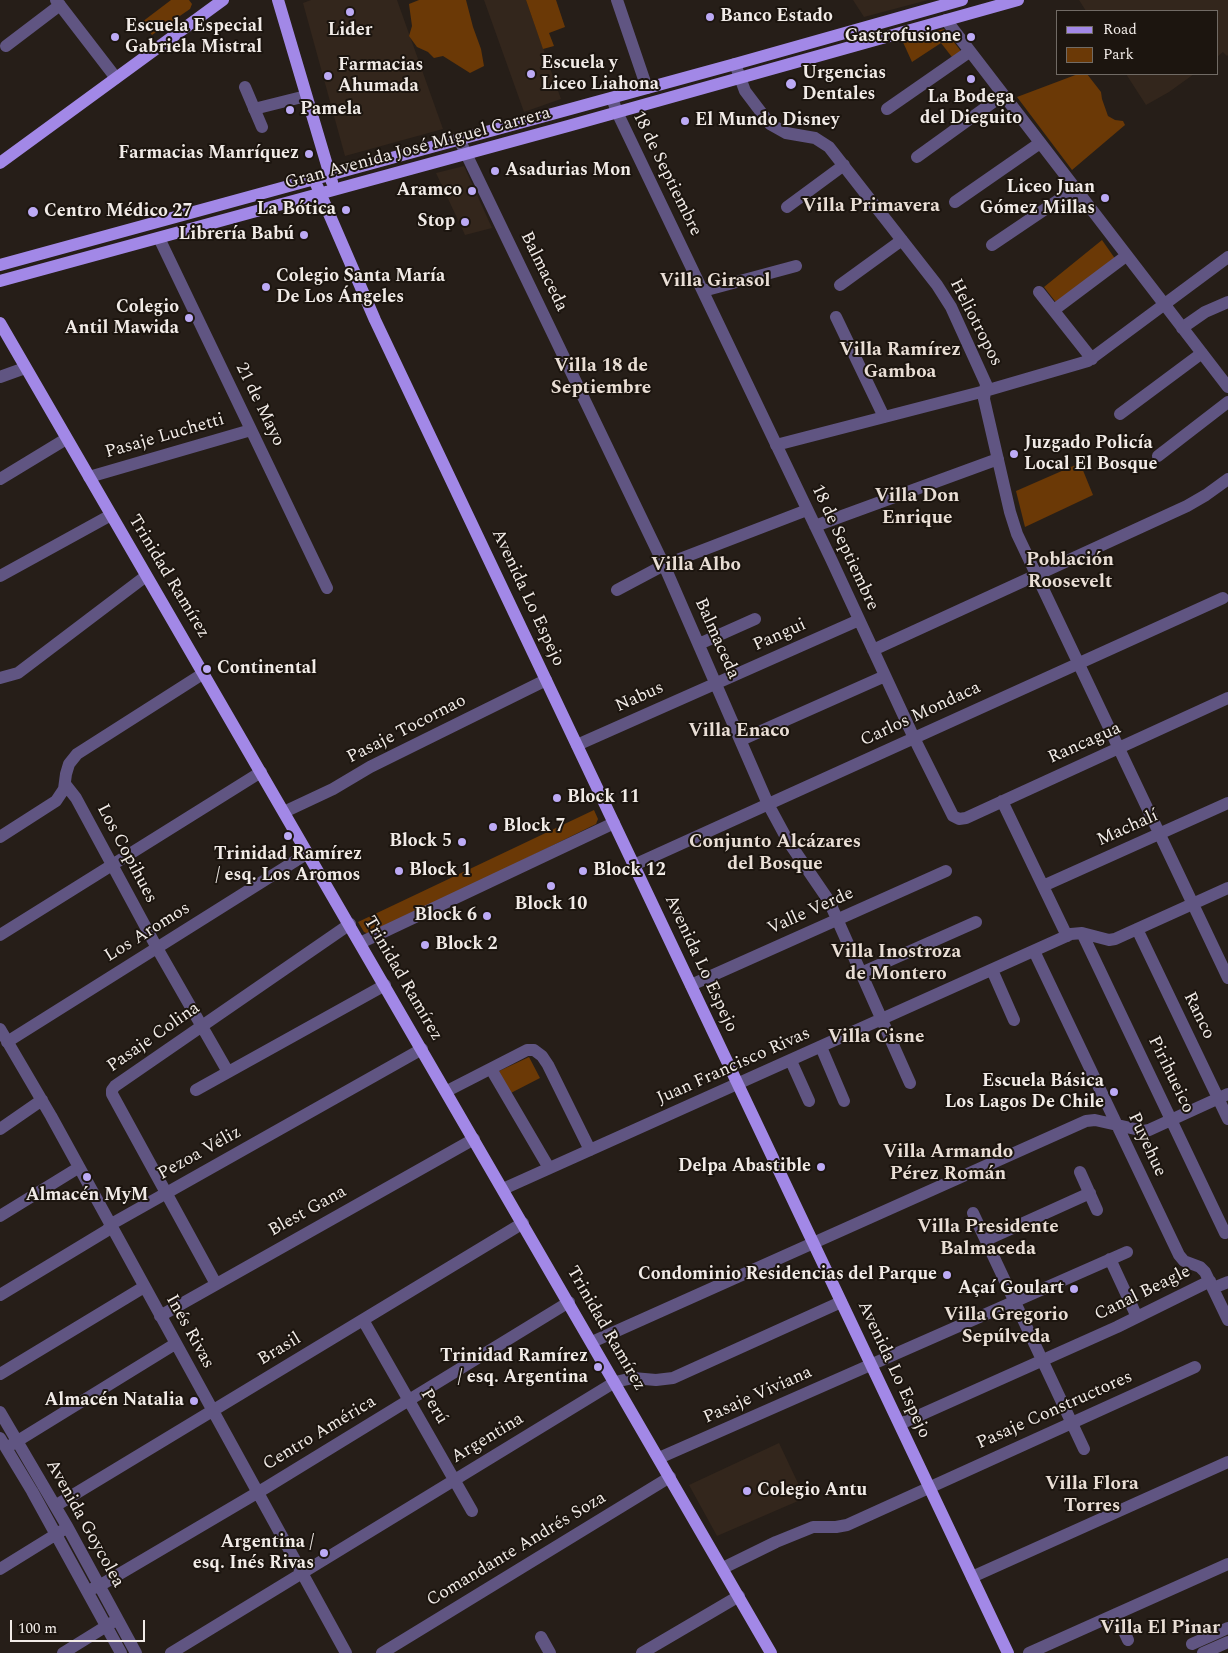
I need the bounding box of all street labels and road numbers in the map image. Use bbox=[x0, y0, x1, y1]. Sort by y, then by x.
street label: Gran Avenida José Miguel Carrera bbox=[283, 103, 553, 195]
street label: 18 de Septiembre bbox=[626, 108, 706, 240]
street label: Balmaceda bbox=[514, 229, 572, 315]
street label: Heliotropos bbox=[944, 276, 1006, 370]
street label: 21 de Mayo bbox=[230, 360, 288, 450]
street label: Pasaje Luchetti bbox=[103, 410, 227, 464]
street label: 18 de Septiembre bbox=[805, 482, 883, 614]
street label: Trinidad Ramírez bbox=[123, 511, 213, 643]
street label: Avenida Lo Espejo bbox=[486, 526, 568, 670]
street label: Balmaceda bbox=[689, 595, 743, 683]
street label: Pangui bbox=[750, 615, 810, 657]
street label: Nabus bbox=[612, 678, 668, 718]
street label: Carlos Mondaca bbox=[858, 678, 984, 752]
street label: Pasaje Tocornao bbox=[344, 691, 470, 769]
street label: Rancagua bbox=[1045, 718, 1125, 770]
street label: Los Copihues bbox=[91, 801, 161, 907]
street label: Machalí bbox=[1094, 806, 1162, 852]
street label: Valle Verde bbox=[765, 883, 857, 941]
street label: Avenida Lo Espejo bbox=[659, 892, 741, 1036]
street label: Los Aromos bbox=[101, 898, 195, 968]
street label: Trinidad Ramírez bbox=[358, 913, 446, 1045]
street label: Ranco bbox=[1177, 989, 1219, 1043]
street label: Pasaje Colina bbox=[103, 998, 205, 1078]
street label: Juan Francisco Rivas bbox=[654, 1023, 814, 1111]
street label: Pirihueico bbox=[1142, 1033, 1198, 1117]
street label: Puyehue bbox=[1122, 1110, 1170, 1180]
street label: Pezoa Véliz bbox=[154, 1122, 246, 1186]
street label: Blest Gana bbox=[265, 1182, 351, 1242]
street label: Canal Beagle bbox=[1092, 1262, 1194, 1326]
street label: Trinidad Ramírez bbox=[561, 1263, 649, 1395]
street label: Inés Rivas bbox=[160, 1291, 218, 1373]
street label: Avenida Lo Espejo bbox=[852, 1298, 934, 1442]
street label: Brasil bbox=[254, 1329, 306, 1371]
street label: Pasaje Viviana bbox=[700, 1362, 816, 1430]
street label: Pasaje Constructores bbox=[974, 1367, 1136, 1455]
street label: Perú bbox=[414, 1386, 452, 1428]
street label: Centro América bbox=[260, 1392, 380, 1476]
street label: Argentina bbox=[448, 1409, 528, 1469]
street label: Avenida Goycolea bbox=[40, 1456, 128, 1592]
street label: Comandante Andrés Soza bbox=[423, 1488, 611, 1612]

